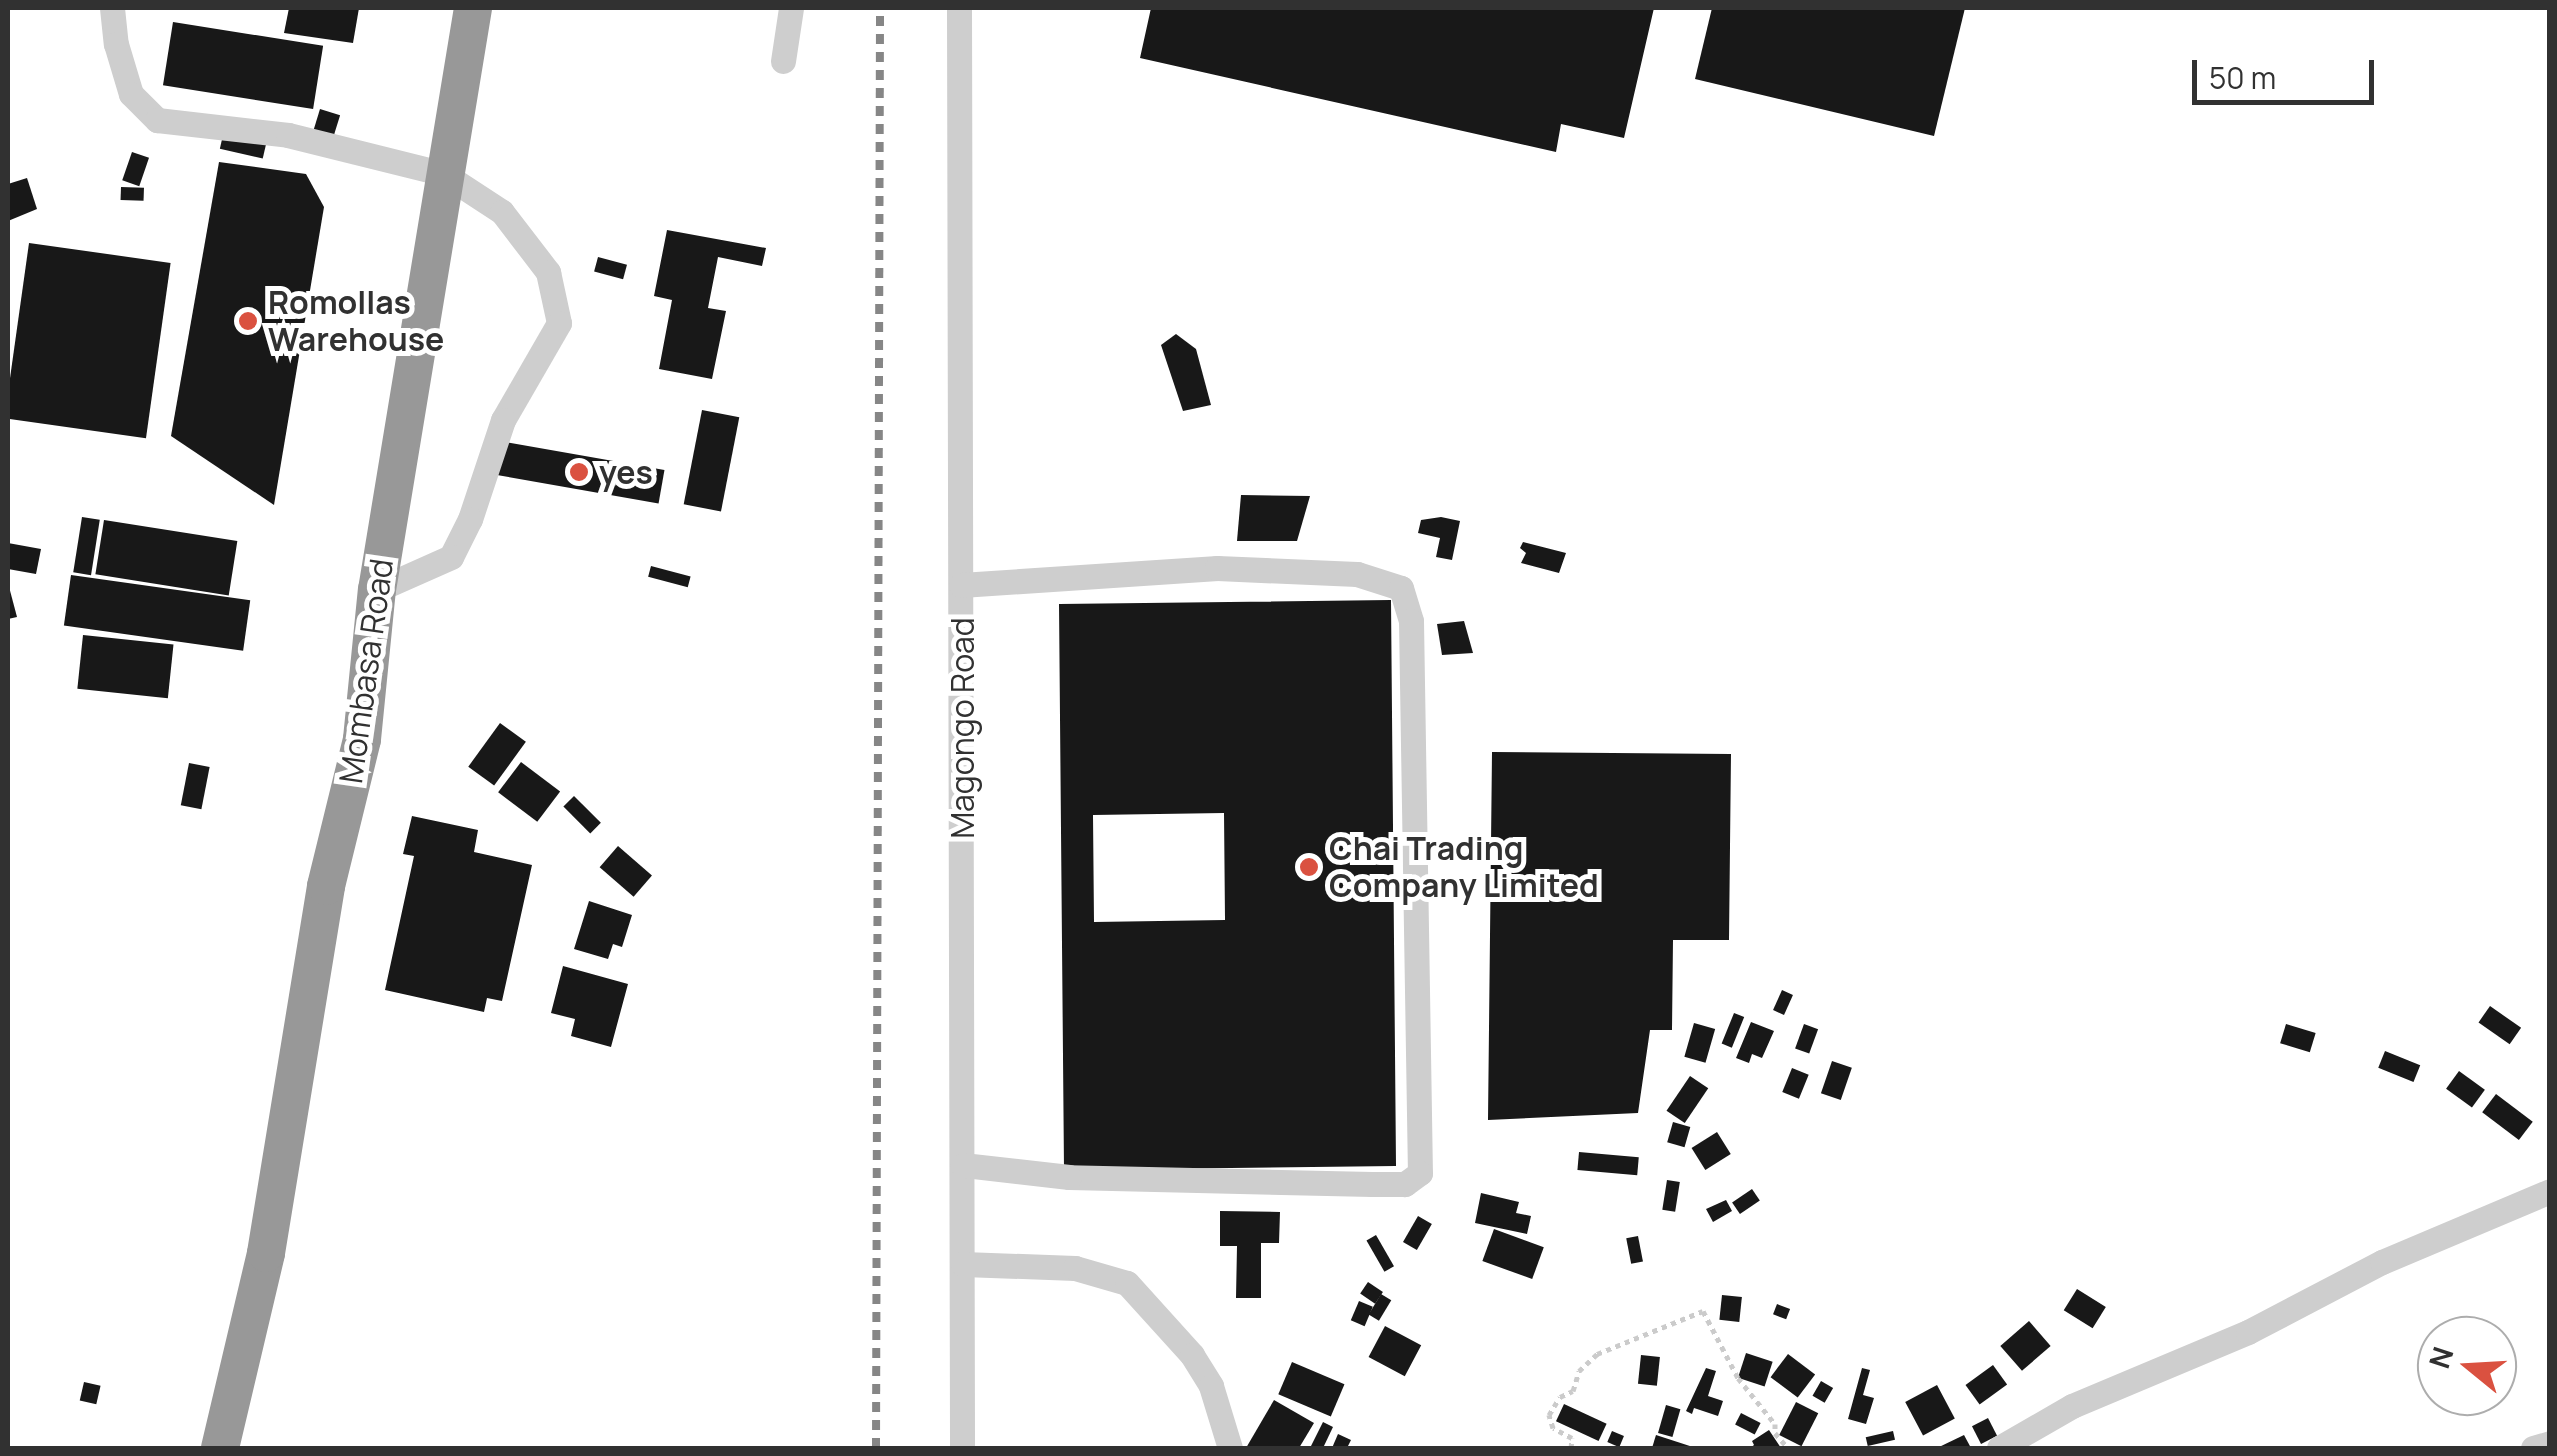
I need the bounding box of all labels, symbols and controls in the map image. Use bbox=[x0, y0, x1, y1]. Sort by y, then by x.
scale bar bbox=[2197, 40, 2380, 102]
text: 50 m bbox=[2209, 57, 2276, 98]
place label: Romollas Warehouse bbox=[268, 284, 444, 359]
marker: Romollas Warehouse bbox=[237, 310, 259, 332]
place label: yes bbox=[599, 453, 653, 491]
marker: yes bbox=[568, 461, 590, 483]
street label: Mombasa Road bbox=[331, 556, 401, 786]
street label: Magongo Road bbox=[943, 617, 981, 839]
place label: Chai Trading Company Limited bbox=[1329, 830, 1599, 905]
marker: Chai Trading Company Limited bbox=[1298, 856, 1320, 878]
north arrow bbox=[2417, 1316, 2517, 1416]
text: N bbox=[2419, 1342, 2462, 1373]

